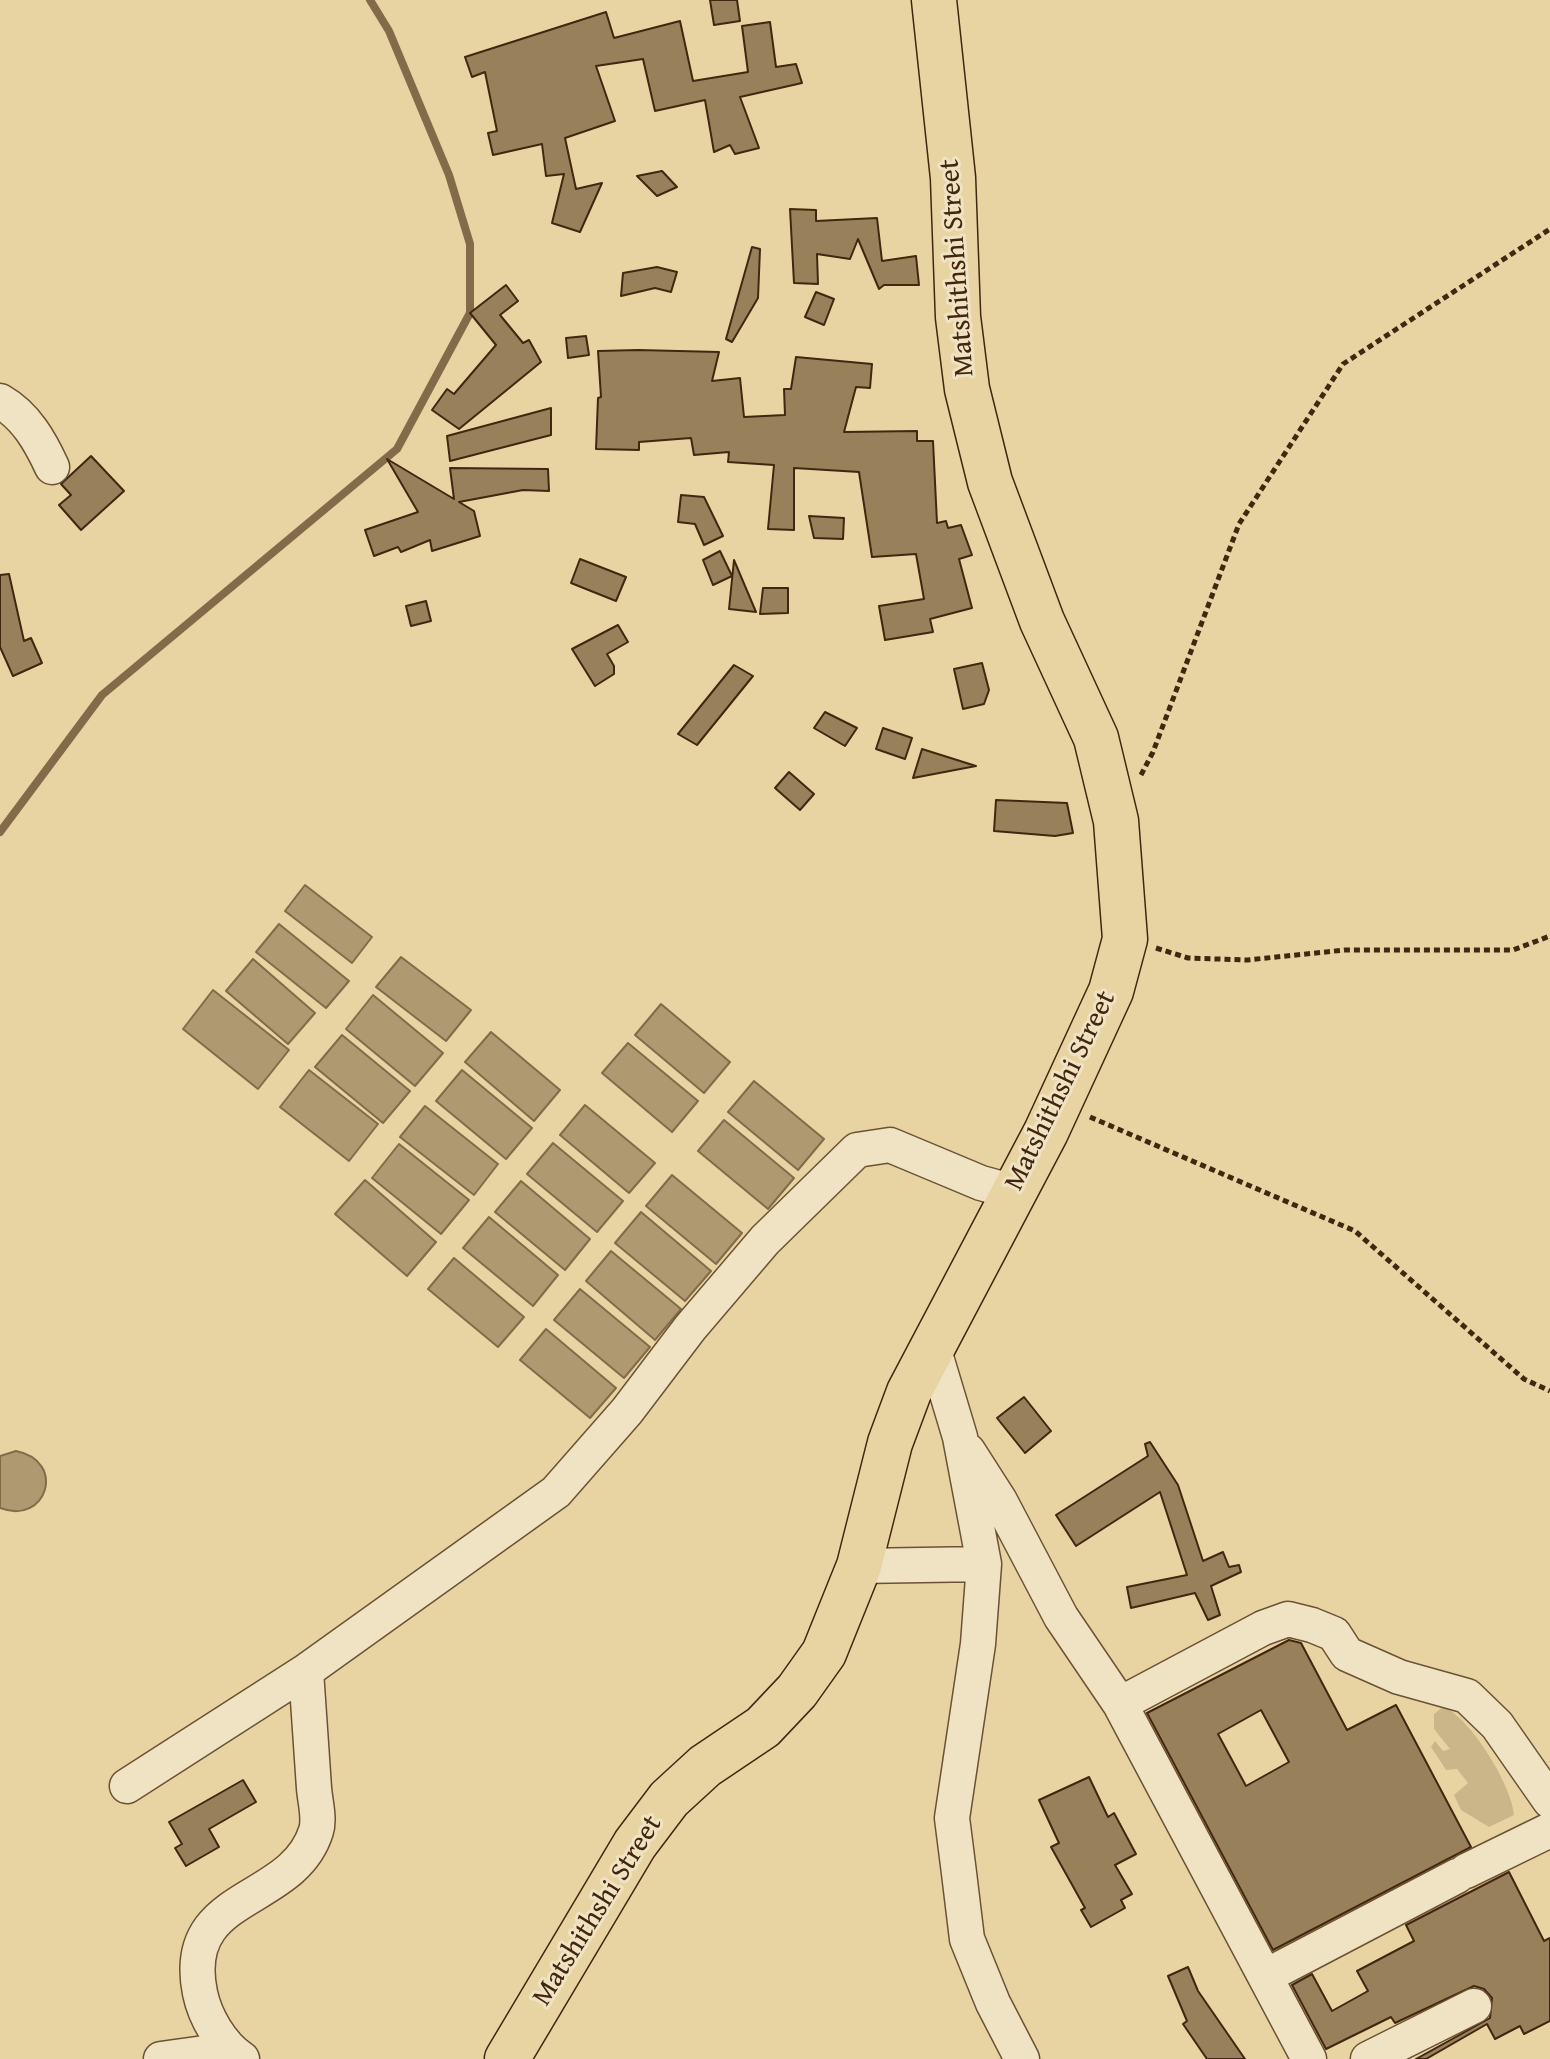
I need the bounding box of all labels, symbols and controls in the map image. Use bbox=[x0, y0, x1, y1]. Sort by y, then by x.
street label: Matshithshi Street bbox=[934, 158, 982, 378]
street label: Matshithshi Street bbox=[998, 986, 1124, 1196]
street label: Matshithshi Street bbox=[526, 1810, 670, 2012]

